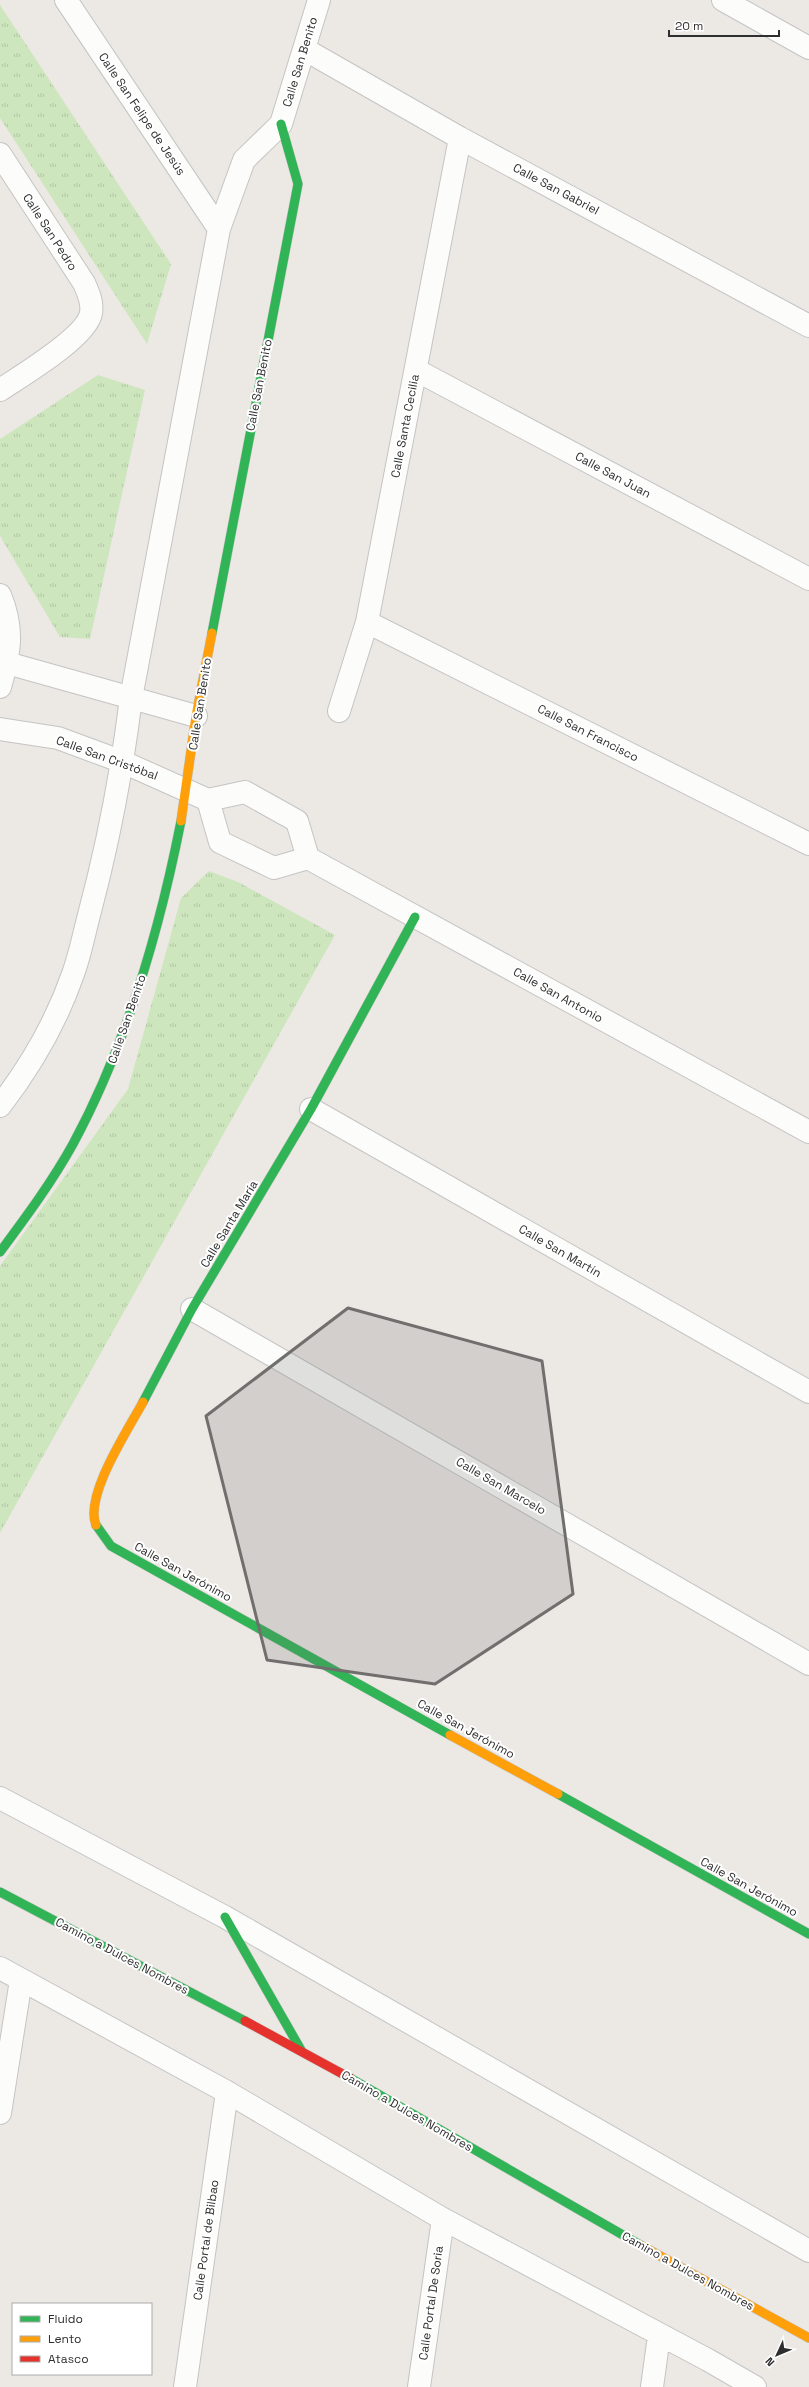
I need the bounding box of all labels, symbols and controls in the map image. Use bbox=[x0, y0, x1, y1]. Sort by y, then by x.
scale bar bbox=[669, 12, 779, 38]
street label: Calle San Benito bbox=[279, 15, 321, 109]
text: 20 m bbox=[675, 18, 703, 34]
street label: Calle San Felipe de Jesús bbox=[95, 50, 189, 178]
street label: Calle San Gabriel bbox=[510, 160, 602, 218]
street label: Calle San Pedro bbox=[19, 190, 81, 274]
street label: Calle San Benito bbox=[242, 338, 276, 432]
street label: Calle Santa Cecilia bbox=[387, 373, 423, 479]
street label: Calle San Juan bbox=[572, 448, 654, 502]
street label: Calle San Benito bbox=[185, 657, 215, 751]
street label: Calle San Francisco bbox=[535, 701, 641, 765]
street label: Calle San Cristóbal bbox=[54, 732, 160, 784]
street label: Calle San Antonio bbox=[510, 964, 606, 1026]
street label: Calle San Benito bbox=[104, 972, 150, 1066]
street label: Calle Santa María bbox=[197, 1177, 261, 1271]
street label: Calle San Martín bbox=[516, 1221, 604, 1281]
street label: Calle San Marcelo bbox=[453, 1454, 549, 1518]
street label: Calle San Jerónimo bbox=[131, 1539, 235, 1605]
street label: Calle San Jerónimo bbox=[414, 1696, 518, 1762]
street label: Calle San Jerónimo bbox=[697, 1854, 801, 1920]
street label: Camino a Dulces Nombres bbox=[53, 1914, 191, 1998]
street label: Camino a Dulces Nombres bbox=[339, 2067, 475, 2155]
street label: Calle Portal de Bilbao bbox=[190, 2179, 222, 2301]
street label: Camino a Dulces Nombres bbox=[619, 2228, 757, 2314]
street label: Calle Portal De Soria bbox=[415, 2245, 447, 2361]
legend bbox=[12, 2303, 152, 2375]
text: Fluido bbox=[48, 2311, 83, 2327]
text: Lento bbox=[48, 2331, 82, 2347]
north arrow bbox=[757, 2335, 797, 2375]
text: Atasco bbox=[48, 2351, 89, 2367]
text: N bbox=[762, 2354, 777, 2369]

